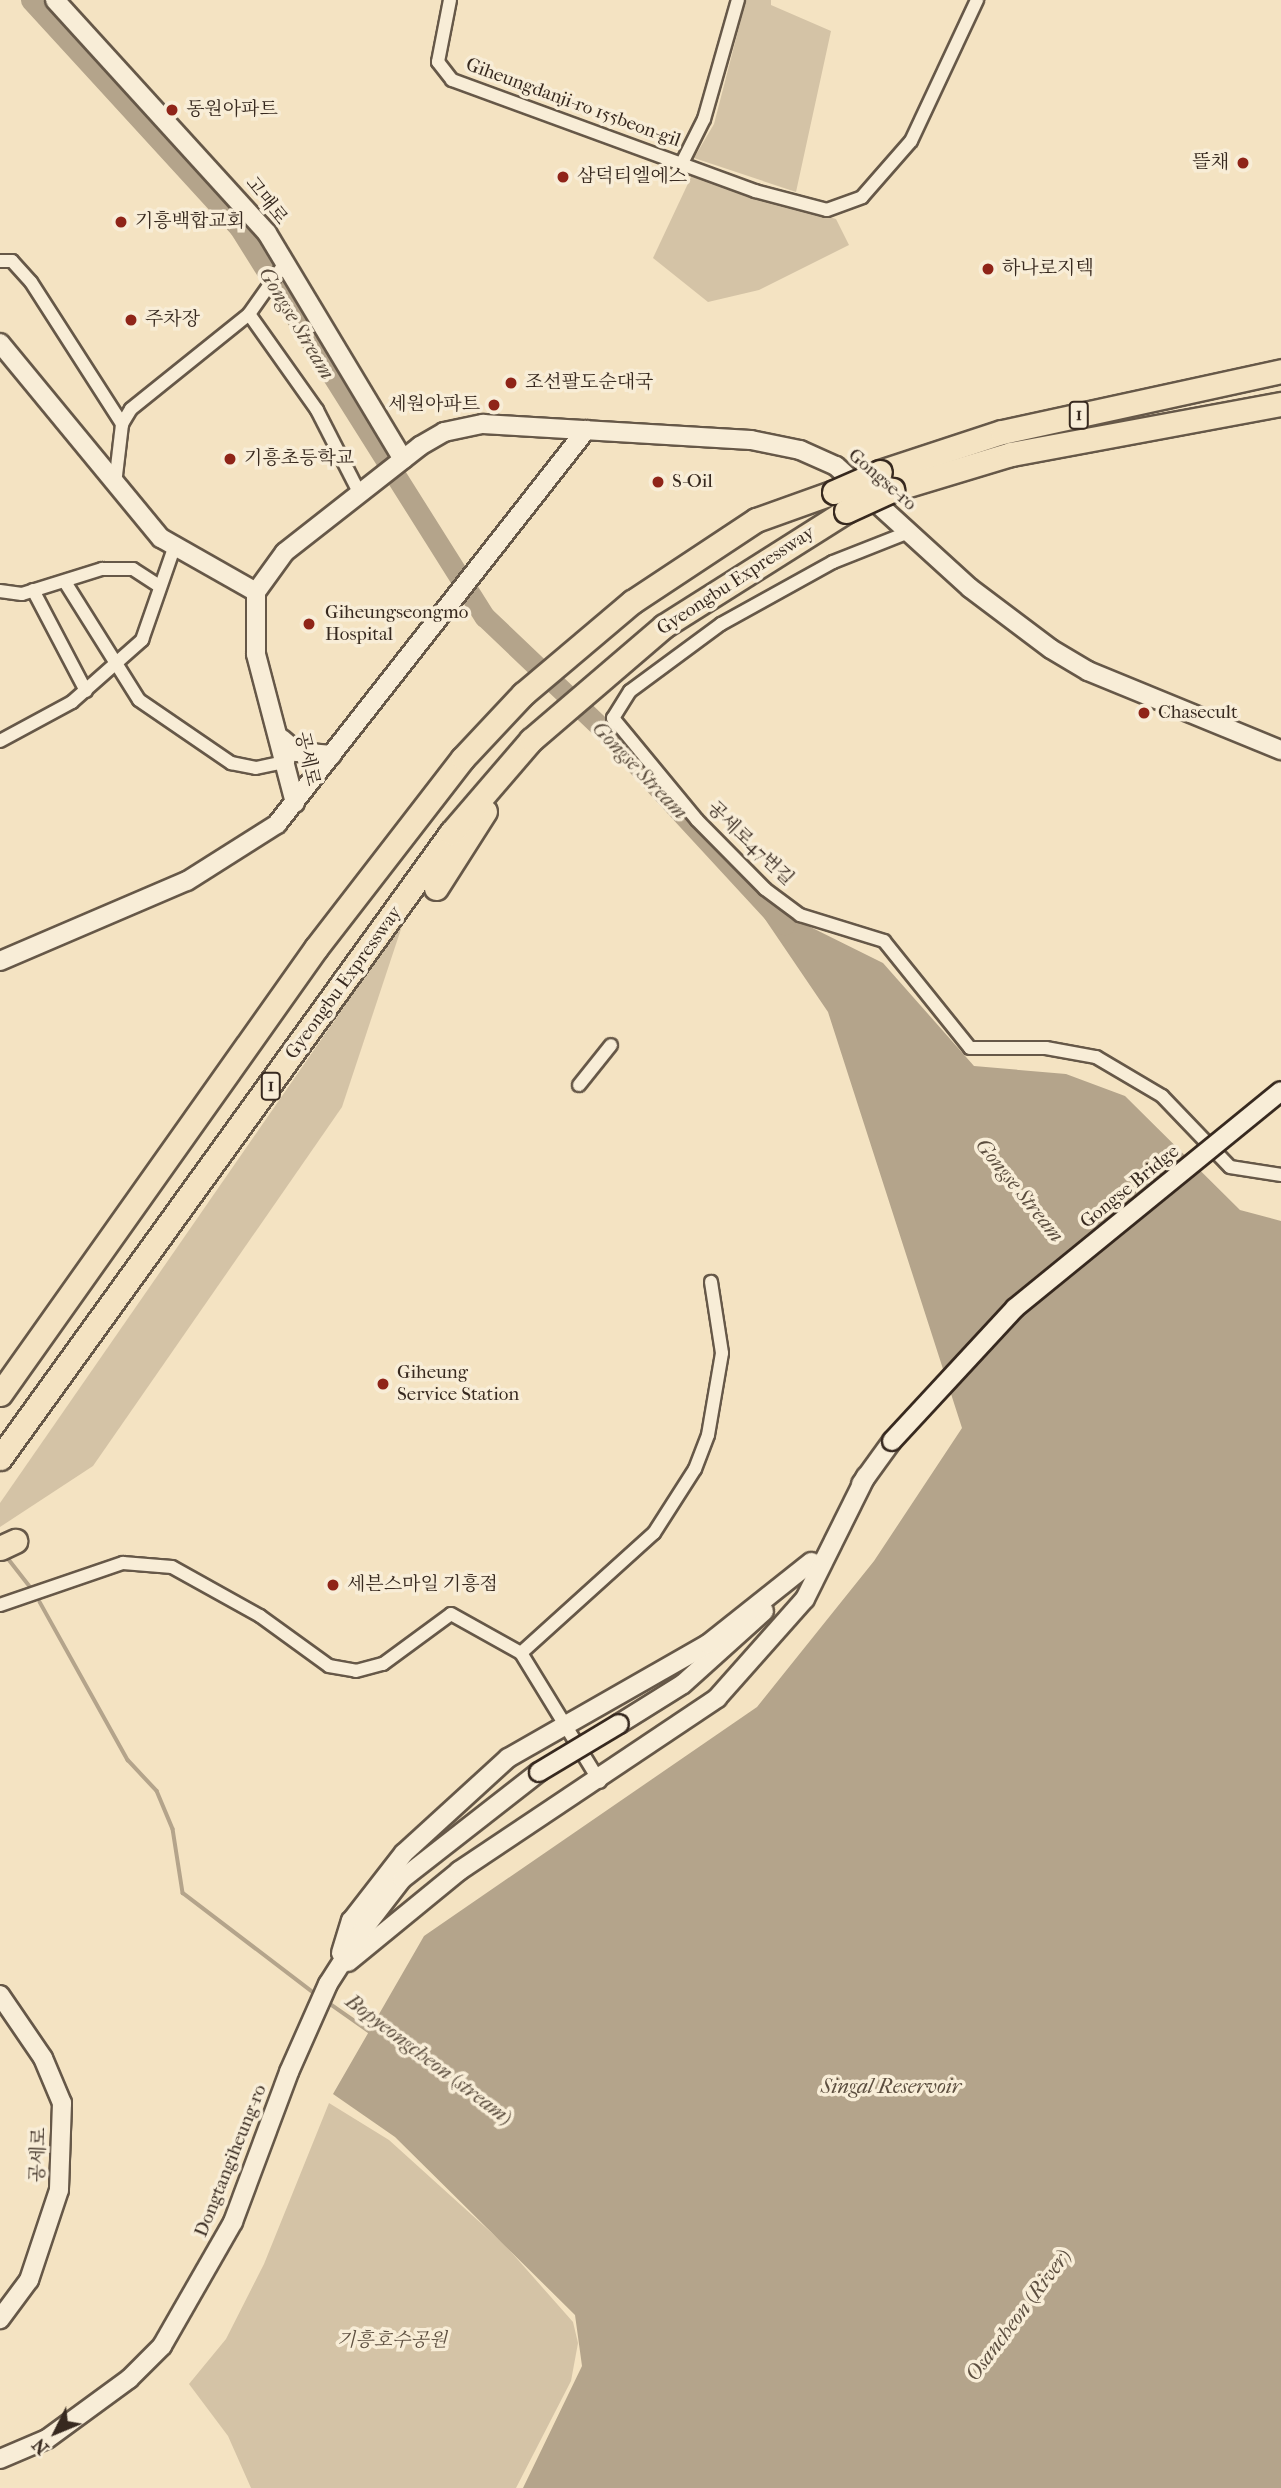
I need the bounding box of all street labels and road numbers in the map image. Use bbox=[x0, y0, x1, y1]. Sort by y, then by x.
street label: Giheungdanji-ro 155beon-gil bbox=[462, 53, 684, 153]
street label: 고매로 bbox=[240, 172, 292, 230]
road number: 1 bbox=[1068, 400, 1090, 430]
street label: Gongse-ro bbox=[843, 444, 921, 516]
street label: Gyeongbu Expressway bbox=[653, 522, 819, 640]
street label: 공세로 bbox=[290, 730, 324, 788]
street label: 공세로47번길 bbox=[702, 797, 798, 891]
street label: Gyeongbu Expressway bbox=[281, 902, 407, 1064]
road number: 1 bbox=[260, 1072, 282, 1100]
street label: Gongse Bridge bbox=[1076, 1140, 1184, 1234]
street label: Dongtangiheung-ro bbox=[190, 2081, 272, 2241]
street label: 공세로 bbox=[27, 2127, 51, 2183]

